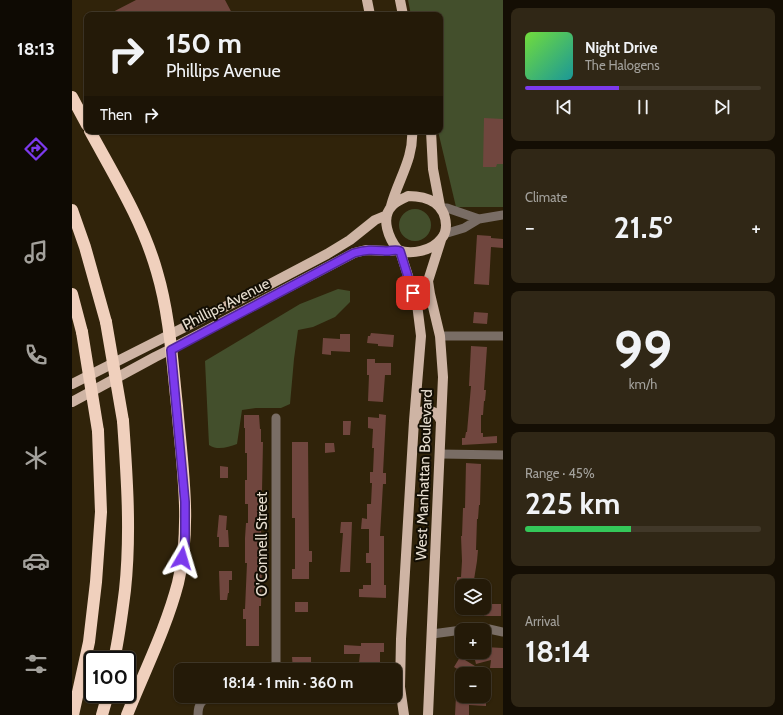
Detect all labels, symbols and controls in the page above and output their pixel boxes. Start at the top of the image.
text: 150 m [166,26,242,60]
icon: right [100,28,152,80]
text: 18:13 [17,38,55,60]
text: Night Drive [585,39,658,57]
text: The Halogens [585,57,660,73]
text: Phillips Avenue [166,60,281,82]
icon: previous [553,96,575,118]
icon: pause [632,96,654,118]
icon: next [711,96,733,118]
icon: right [140,104,162,126]
text: Then [100,106,132,124]
icon: directions [22,135,50,163]
text: Climate [525,189,567,205]
text: 21.5° [614,209,672,246]
text: − [525,214,535,241]
text: + [751,214,761,241]
icon: music [22,238,50,266]
street label: Phillips Avenue [179,274,273,334]
pin [396,276,430,310]
icon: arrive [402,282,424,304]
text: 99 [614,318,672,381]
icon: phone [22,341,50,369]
text: km/h [629,376,657,392]
street label: West Manhattan Boulevard [412,389,436,561]
icon: climate [22,444,50,472]
text: Range · 45% [525,465,595,481]
text: 225 km [525,485,620,522]
street label: O'Connell Street [253,492,271,596]
position arrow [161,537,203,579]
icon: car [22,547,50,575]
map controls [455,579,491,703]
button: layers [455,579,491,615]
text: Arrival [525,613,560,629]
button: + [455,623,491,659]
text: 18:14 [525,633,591,670]
icon: filters [22,650,50,678]
speed limit sign: 100 [84,651,136,703]
button: − [455,667,491,703]
text: 18:14 · 1 min · 360 m [223,674,353,692]

